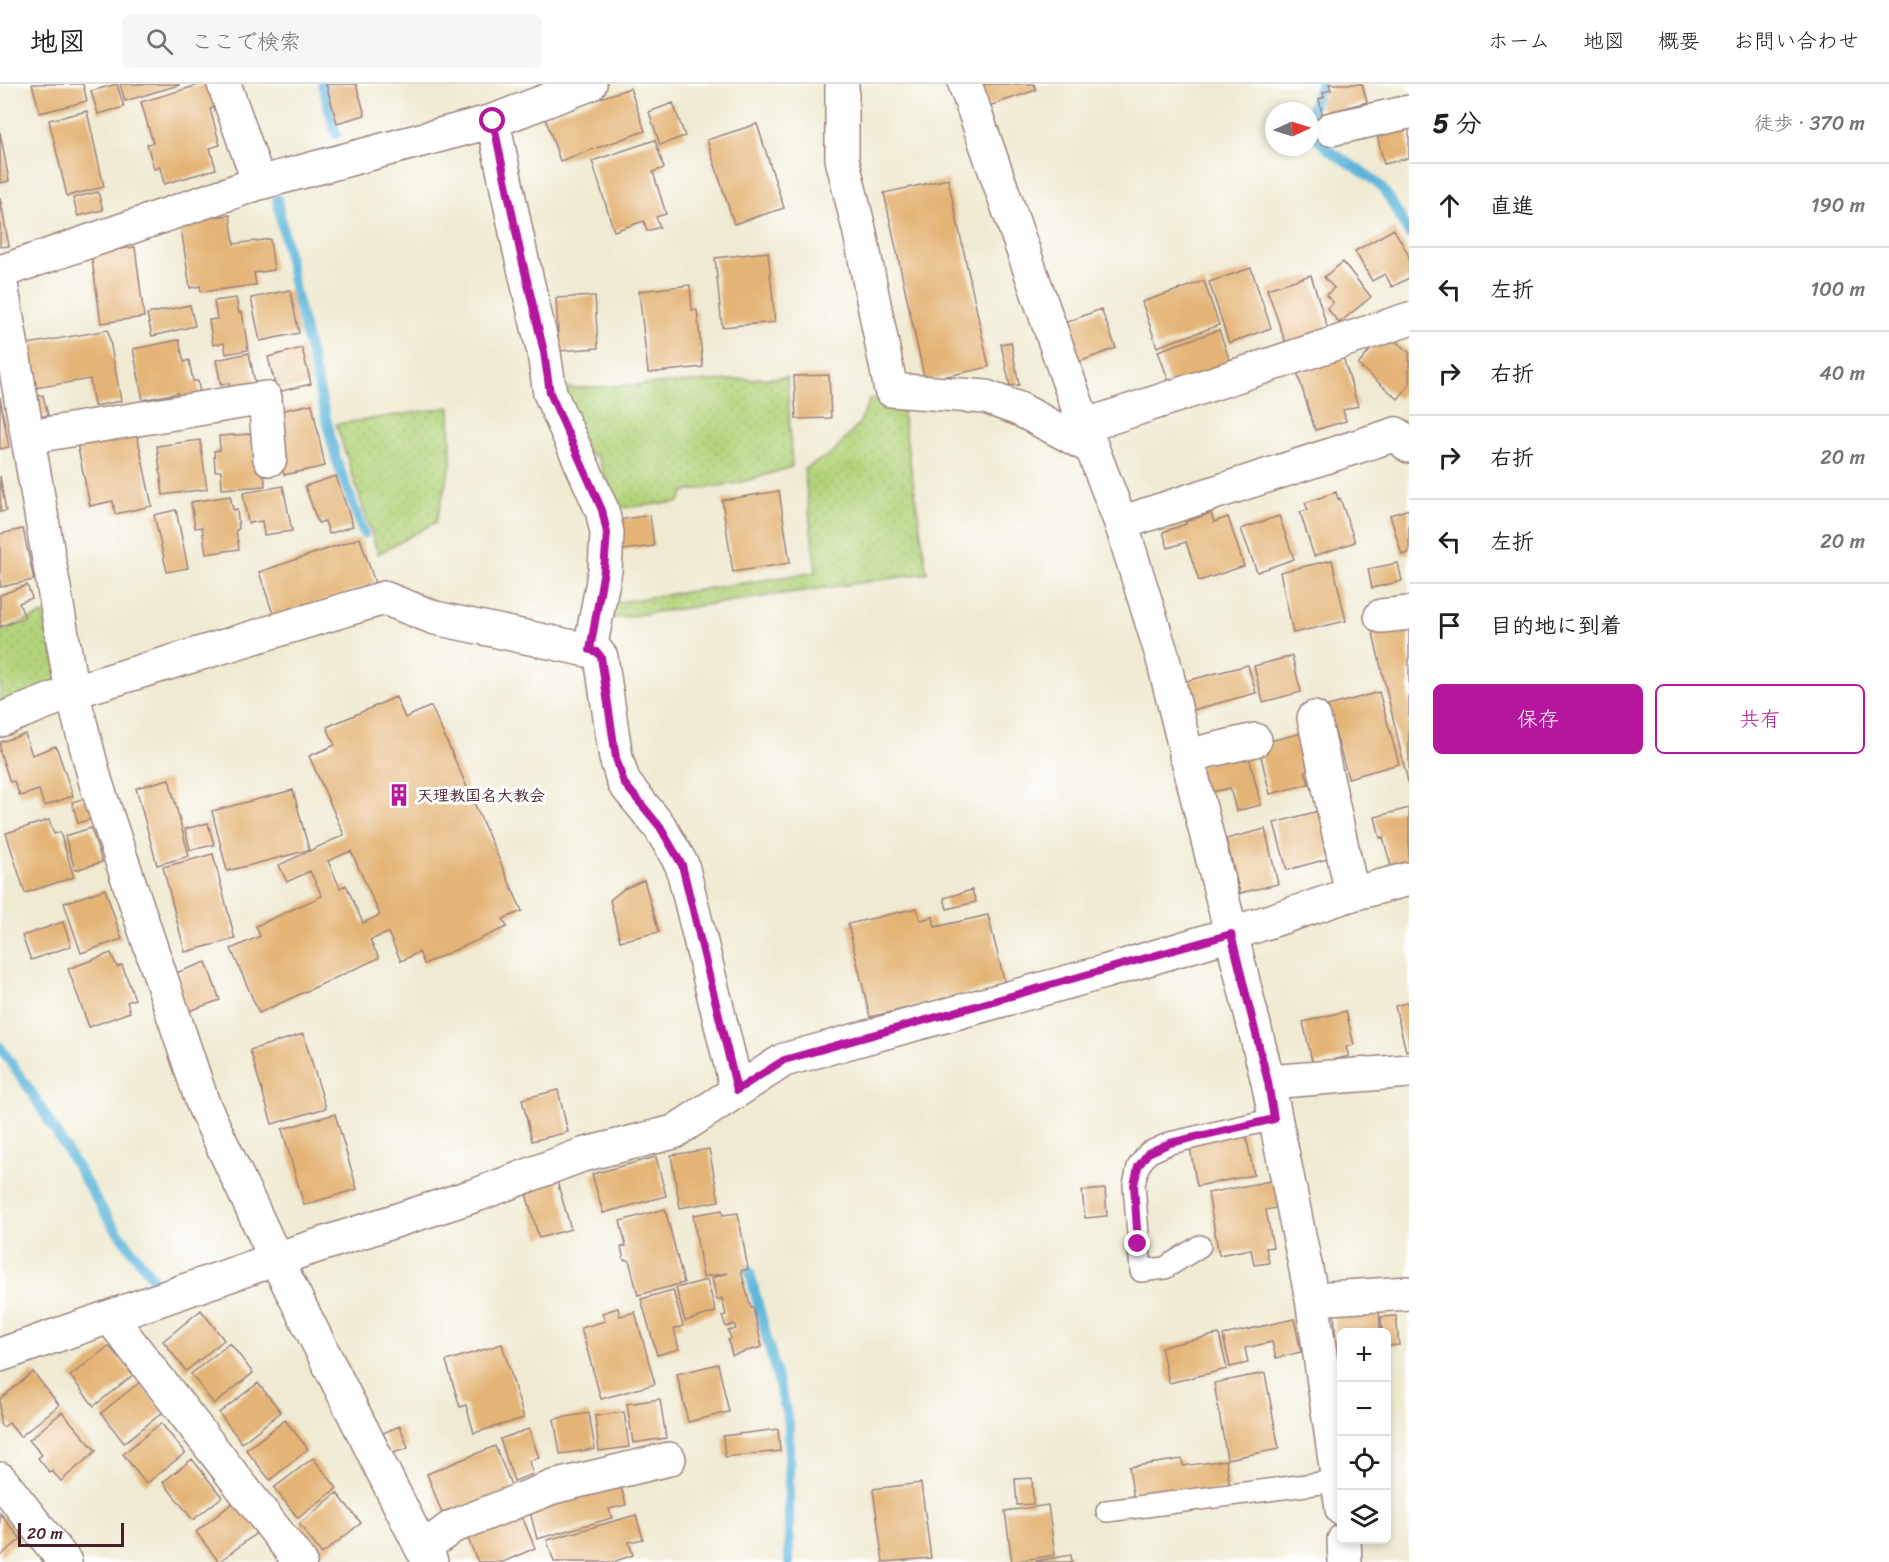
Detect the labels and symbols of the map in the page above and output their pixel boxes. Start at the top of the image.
north arrow [1265,102,1319,156]
route start [479,107,505,133]
place label: 天理教国名大教会 [417,781,545,810]
building icon: 天理教国名大教会 [386,782,412,808]
route end [1124,1230,1150,1256]
scale bar [18,1520,124,1548]

